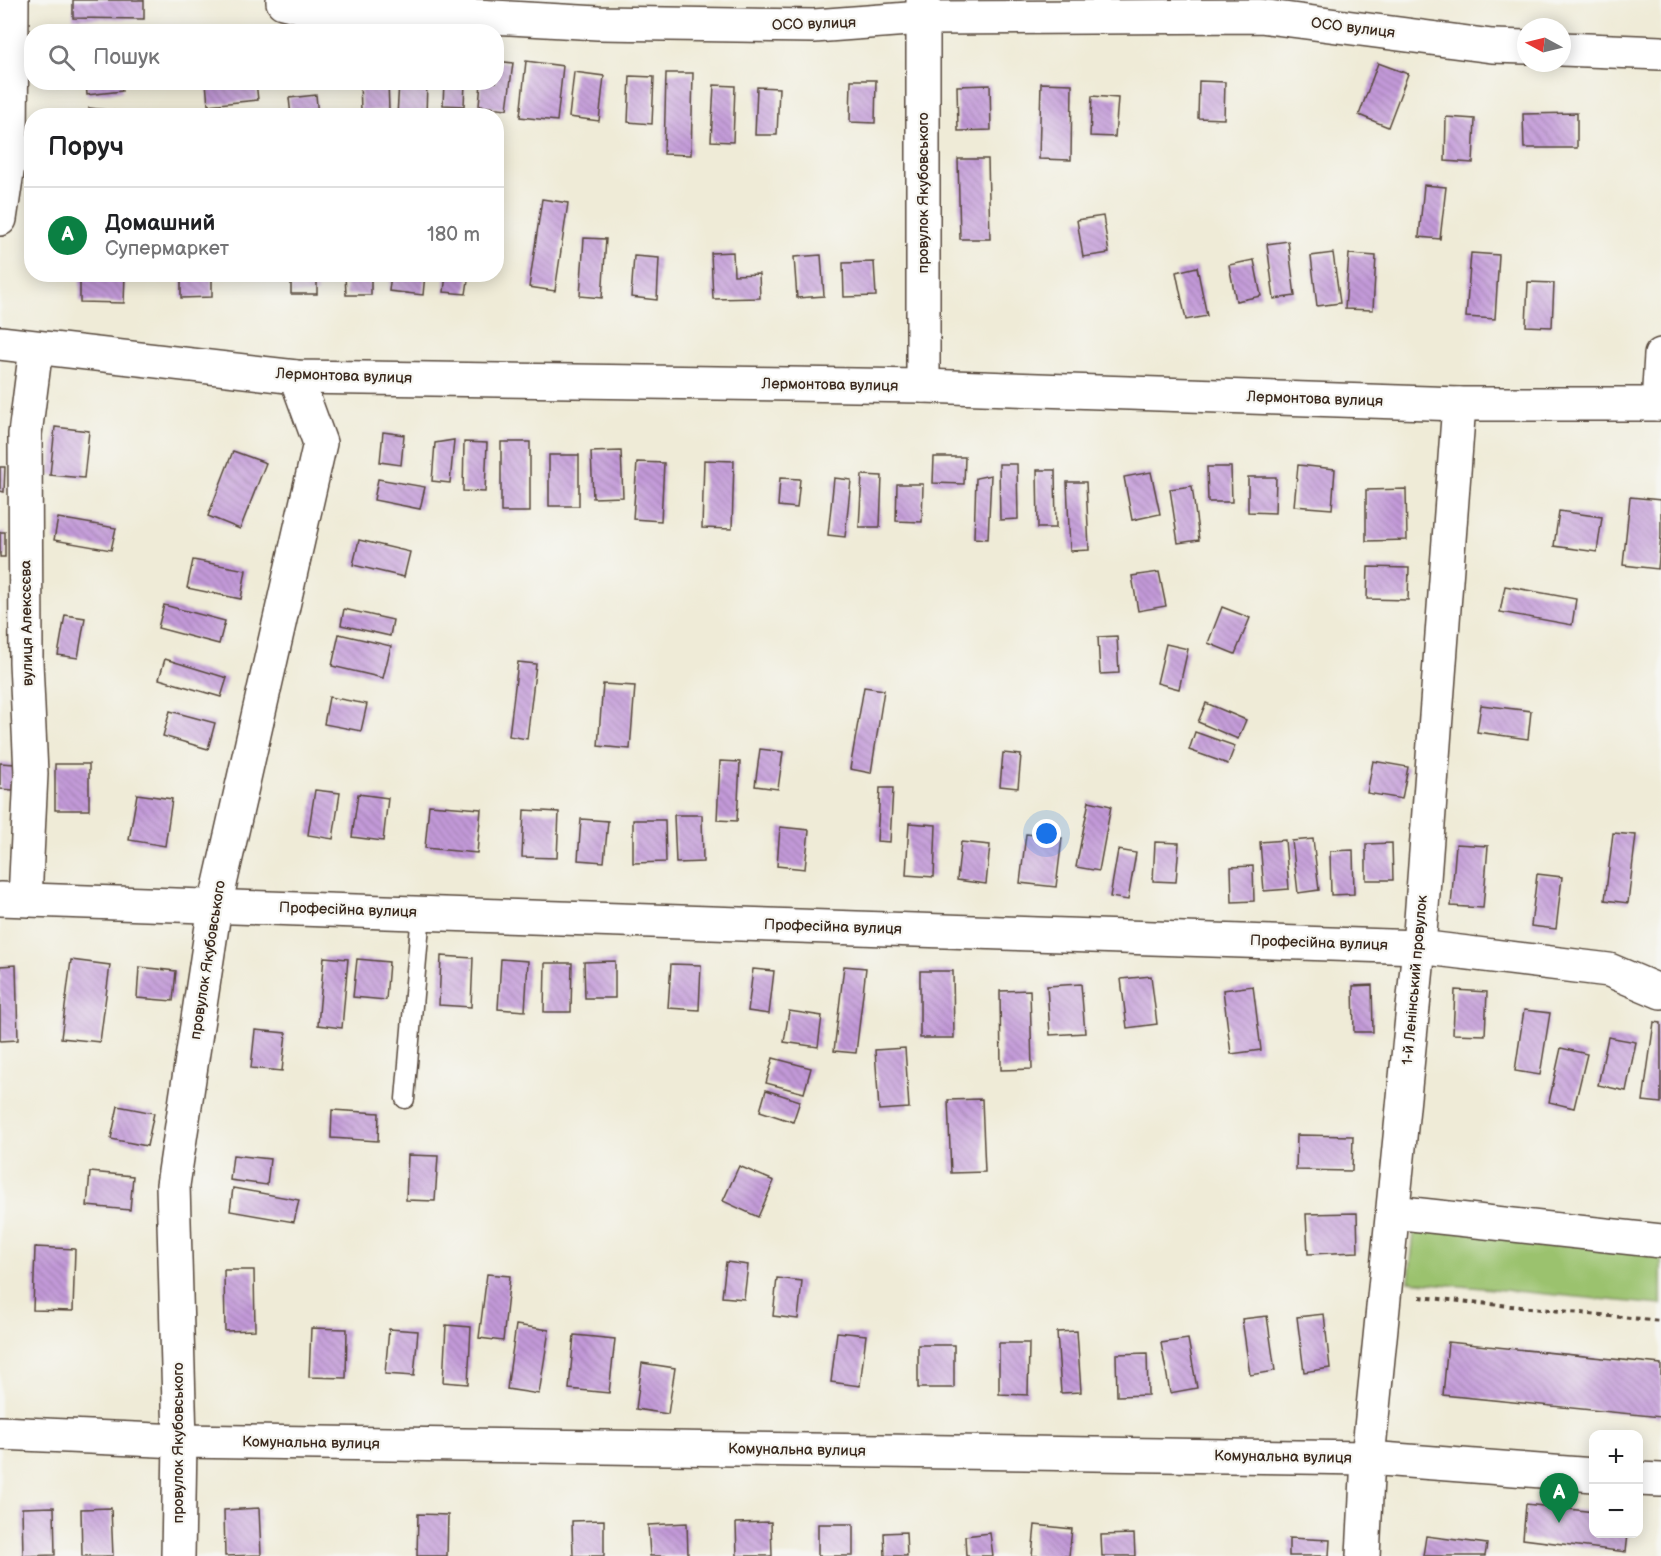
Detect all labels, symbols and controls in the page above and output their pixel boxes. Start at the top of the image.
street label: ОСО вулиця [771,13,857,35]
street label: ОСО вулиця [1310,13,1396,43]
north arrow [1517,18,1571,72]
search box [24,24,504,90]
icon: search [45,41,78,74]
text: Пошук [93,44,160,71]
street label: провулок Якубовського [914,112,933,274]
text: Поруч [48,132,124,163]
text: Домашний [105,210,215,237]
text: A [61,223,74,247]
text: 180 m [427,223,480,247]
text: Супермаркет [105,237,229,261]
street label: Лермонтова вулиця [274,364,413,388]
street label: Лермонтова вулиця [761,374,898,396]
street label: Лермонтова вулиця [1245,387,1384,411]
street label: вулиця Алексєєва [16,560,38,686]
your location [1032,819,1061,848]
street label: провулок Якубовського [186,879,230,1041]
street label: 1-й Ленінський провулок [1398,894,1432,1066]
street label: Професійна вулиця [279,898,417,922]
street label: Професійна вулиця [764,915,902,939]
street label: Професійна вулиця [1250,931,1388,955]
street label: провулок Якубовського [169,1362,188,1524]
map controls [1589,1430,1643,1538]
button: + [1589,1430,1643,1484]
street label: Комунальна вулиця [242,1432,380,1454]
street label: Комунальна вулиця [728,1439,866,1461]
street label: Комунальна вулиця [1214,1446,1352,1468]
pin: A [1540,1474,1578,1523]
button: − [1589,1484,1643,1538]

